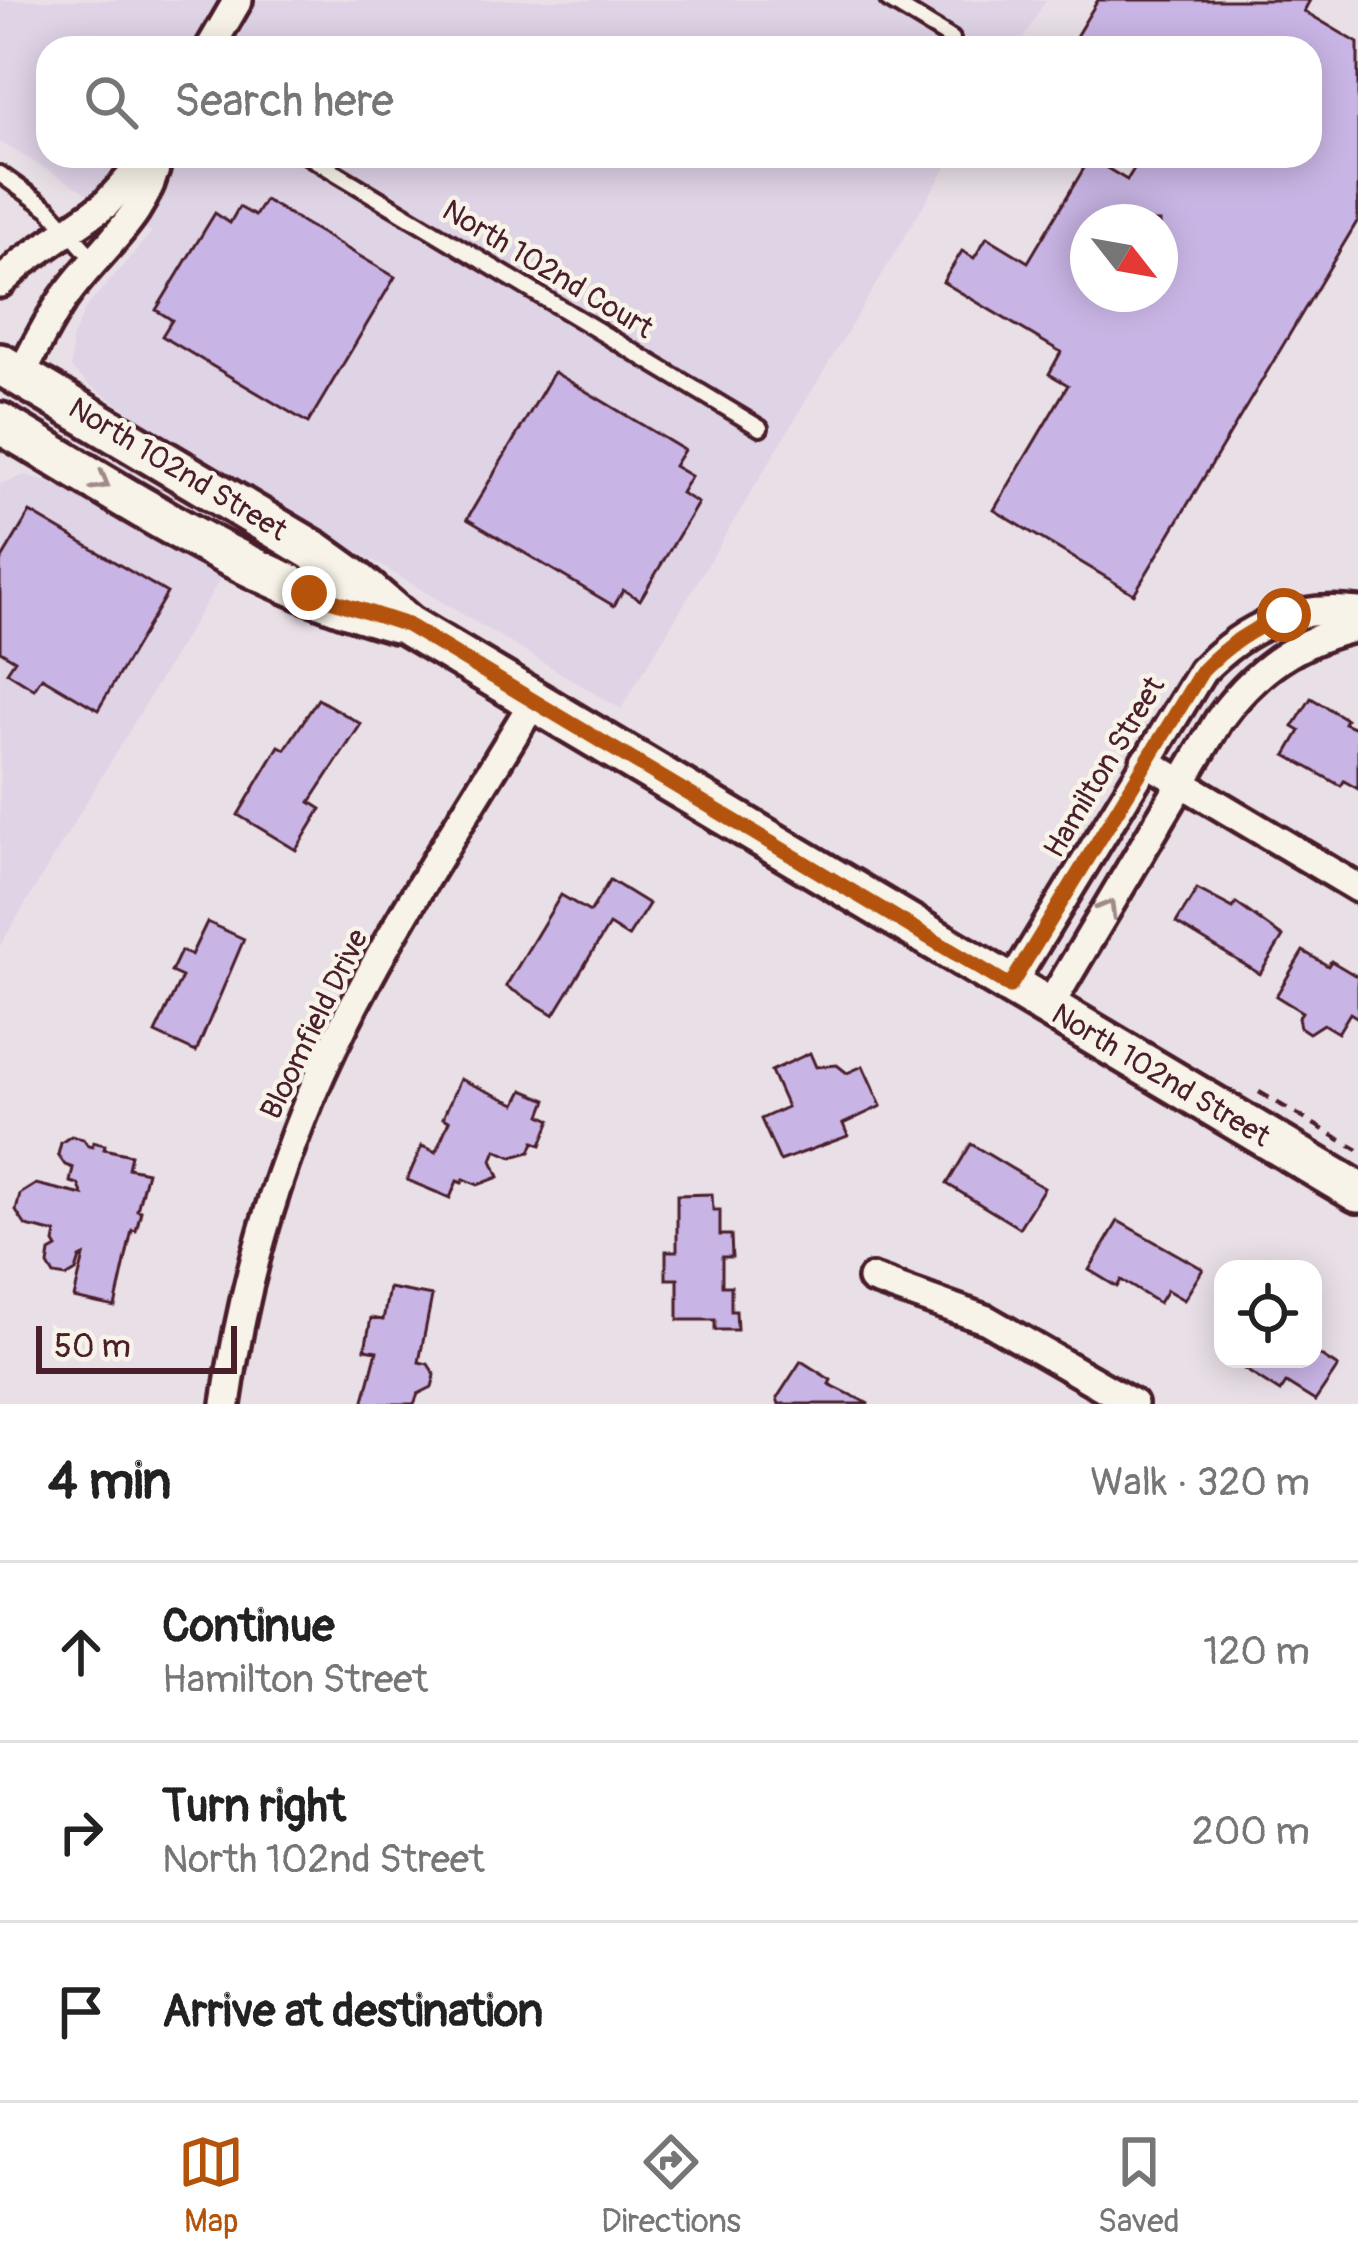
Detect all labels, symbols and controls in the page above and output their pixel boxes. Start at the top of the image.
search box [36,36,1322,168]
icon: search [78,69,144,135]
text: Search here [174,74,394,130]
street label: North 102nd Court [436,192,661,347]
north arrow [1070,204,1178,312]
street label: North 102nd Street [62,390,294,550]
one-way arrow [88,467,110,490]
route end [282,566,336,620]
route start [1257,588,1311,642]
street label: Hamilton Street [1036,669,1173,865]
one-way arrow [1094,899,1116,921]
street label: Bloomfield Drive [252,923,376,1125]
street label: North 102nd Street [1045,996,1277,1156]
map controls [1214,1260,1322,1368]
button: locate [1214,1260,1322,1368]
scale bar [36,1320,237,1373]
text: 50 m [54,1326,131,1367]
text: 4 min [48,1450,171,1514]
text: Walk · 320 m [1090,1458,1310,1507]
text: Continue [162,1599,335,1655]
icon: ahead [48,1619,114,1685]
text: 120 m [1203,1627,1310,1676]
text: Hamilton Street [162,1655,428,1704]
text: Turn right [162,1779,346,1835]
icon: right [48,1799,114,1865]
text: 200 m [1192,1807,1310,1856]
text: North 102nd Street [162,1835,485,1884]
icon: arrive [48,1979,114,2045]
text: Arrive at destination [162,1984,543,2040]
tab: Map [178,2129,244,2242]
tab: Directions [601,2129,741,2242]
tab: Saved [1098,2129,1180,2242]

